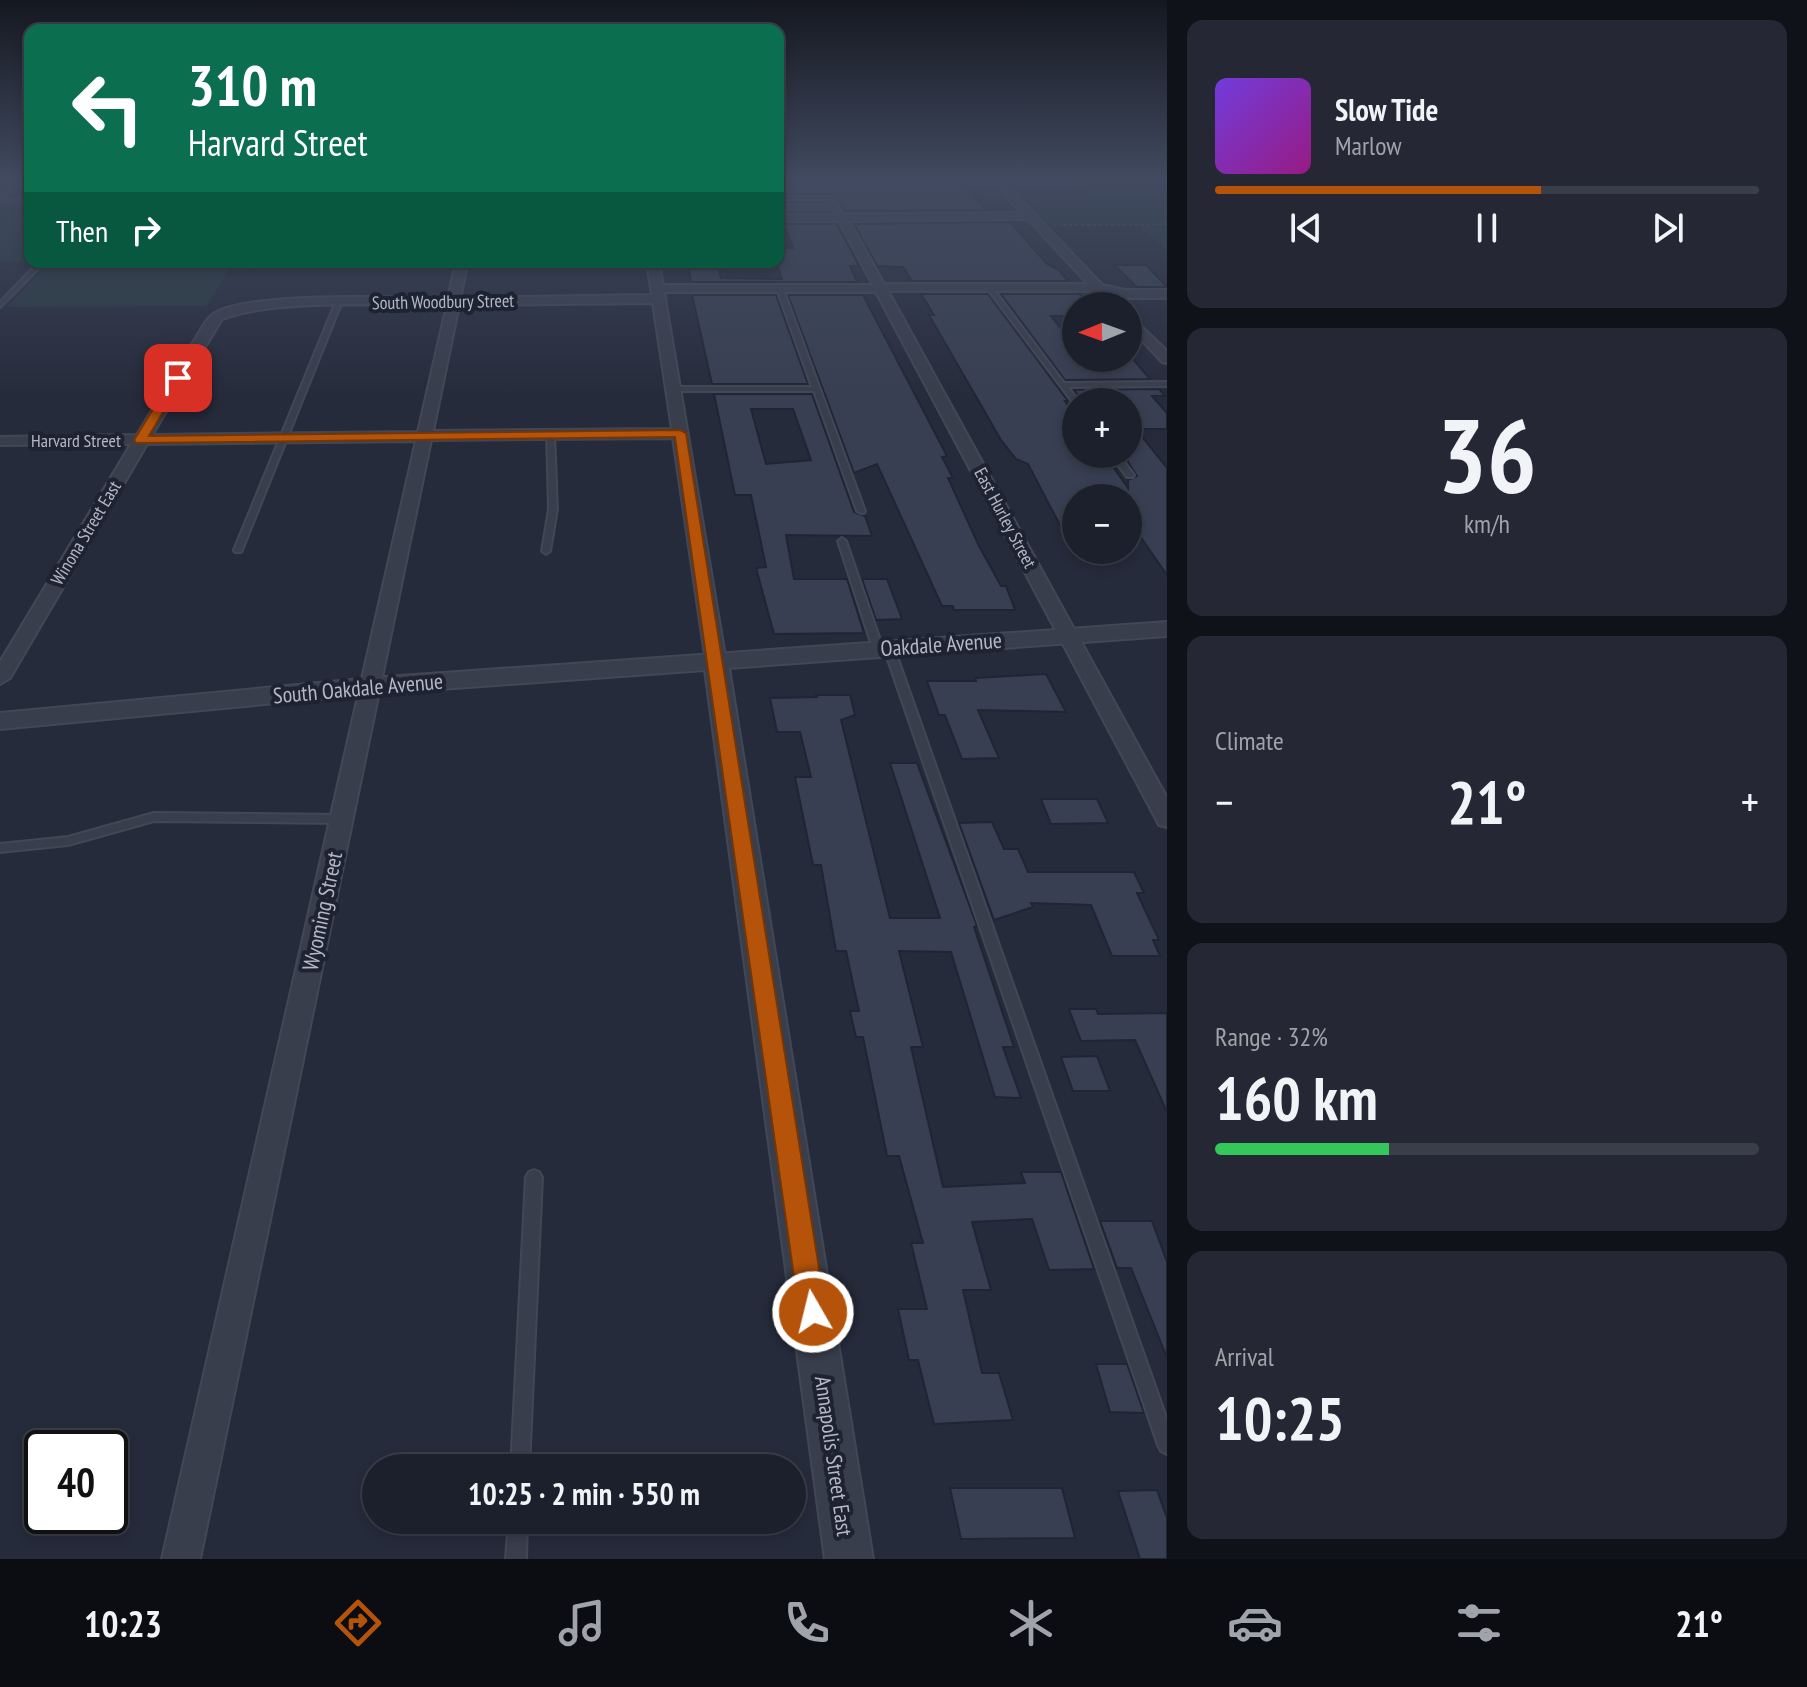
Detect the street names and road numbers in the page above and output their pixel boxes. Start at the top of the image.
street label: South Woodbury Street [372,289,514,314]
street label: Harvard Street [31,429,121,452]
street label: East Hurley Street [969,463,1042,572]
street label: Winona Street East [45,476,126,589]
street label: Oakdale Avenue [879,626,1003,662]
street label: South Oakdale Avenue [272,667,444,709]
street label: Wyoming Street [296,849,348,973]
street label: Annapolis Street East [809,1374,859,1538]

